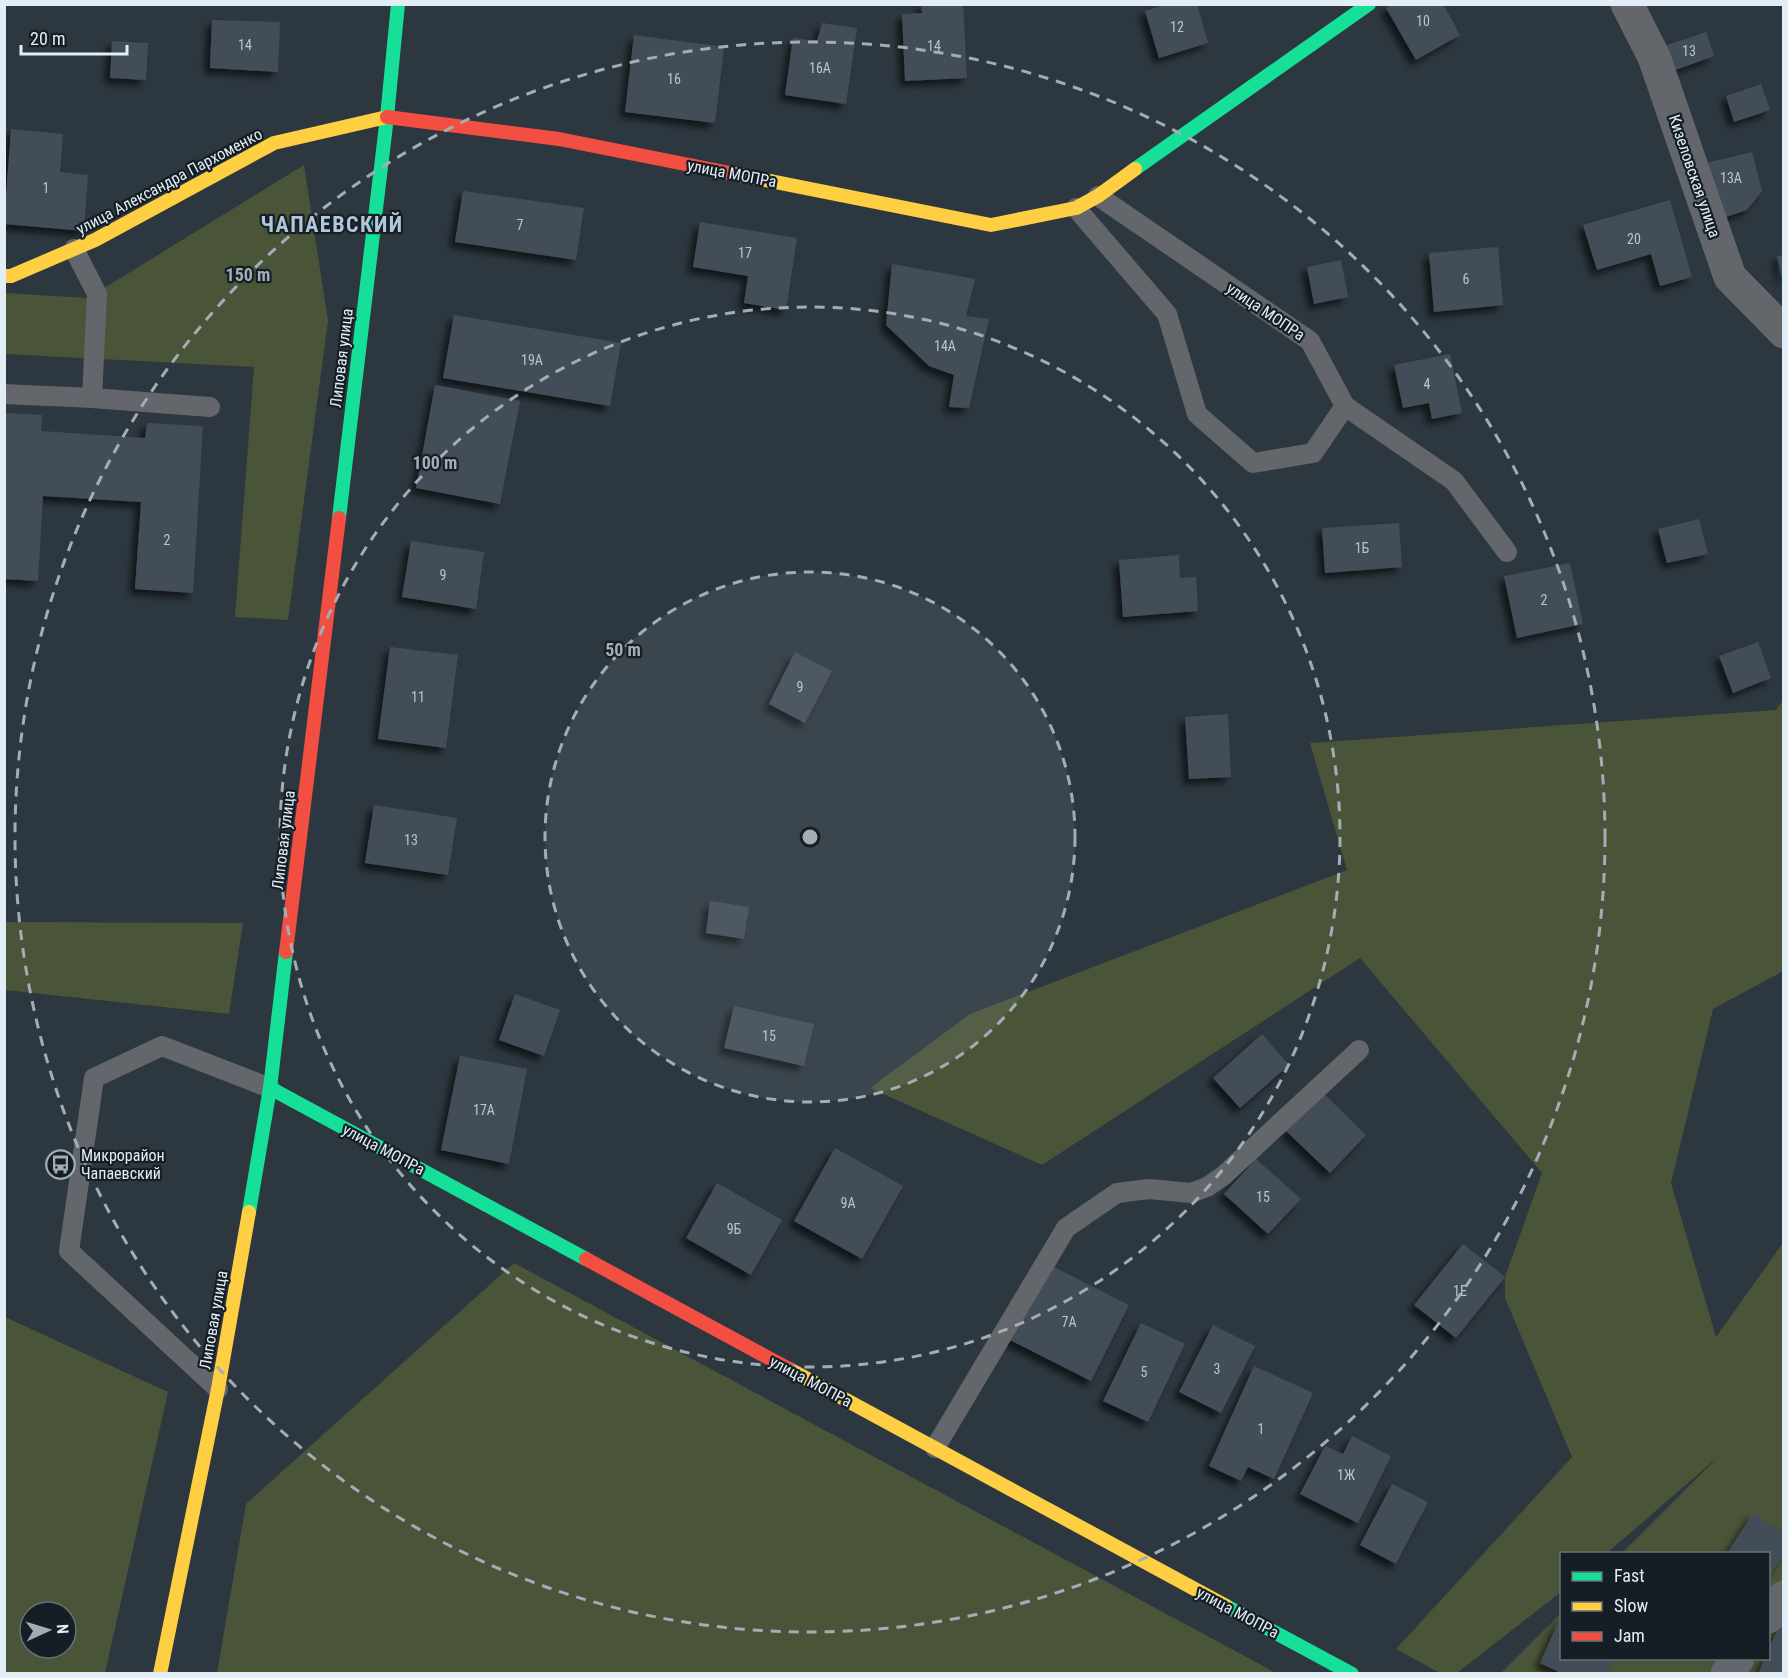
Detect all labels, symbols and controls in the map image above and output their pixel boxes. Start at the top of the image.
house number: 10 [1416,13,1430,29]
scale bar [21,18,128,56]
house number: 12 [1170,19,1184,35]
text: 20 m [30,28,65,49]
house number: 14 [238,37,252,53]
house number: 14 [927,38,941,54]
house number: 13 [1682,43,1696,59]
house number: 16А [809,60,831,76]
house number: 16 [667,71,681,87]
street label: Кизеловская улица [1665,112,1724,240]
street label: улица Александра Пархоменко [73,124,265,239]
street label: улица МОПРа [686,156,778,191]
house number: 13А [1720,170,1742,186]
house number: 1 [43,180,49,196]
district label: ЧАПАЕВСКИЙ [260,212,404,237]
house number: 7 [517,217,524,233]
house number: 20 [1627,231,1641,247]
house number: 17 [738,245,752,261]
text: 150 m [226,264,270,285]
house number: 6 [1463,271,1470,287]
street label: улица МОПРа [1223,278,1309,345]
street label: Липовая улица [326,307,357,409]
house number: 14А [934,338,956,354]
house number: 19А [521,352,543,368]
house number: 4 [1424,376,1431,392]
text: 100 m [413,452,457,473]
house number: 2 [164,532,171,548]
house number: 1Б [1355,540,1370,556]
house number: 9 [440,567,446,583]
house number: 2 [1541,592,1548,608]
text: 50 m [605,639,641,660]
house number: 9 [797,679,803,695]
house number: 11 [411,689,425,705]
street label: Липовая улица [268,789,299,891]
centre of rings [800,827,820,847]
house number: 13 [404,832,418,848]
house number: 15 [762,1028,776,1044]
house number: 17А [473,1102,495,1118]
street label: улица МОПРа [339,1120,428,1179]
place label: Микрорайон Чапаевский [81,1146,165,1183]
bus stop icon: Микрорайон Чапаевский [44,1148,76,1180]
house number: 15 [1256,1189,1270,1205]
house number: 9А [841,1195,855,1211]
house number: 9Б [727,1221,742,1237]
street label: Липовая улица [195,1269,232,1371]
house number: 1Е [1453,1283,1467,1299]
house number: 7А [1062,1314,1076,1330]
street label: улица МОПРа [766,1352,855,1411]
house number: 3 [1214,1361,1220,1377]
house number: 5 [1141,1364,1148,1380]
house number: 1 [1258,1421,1264,1437]
house number: 1Ж [1337,1467,1355,1483]
legend [1560,1552,1770,1660]
text: Fast [1614,1565,1645,1586]
street label: улица МОПРа [1193,1583,1282,1642]
text: Slow [1614,1595,1649,1616]
north arrow [18,1600,78,1660]
text: N [53,1623,72,1635]
text: Jam [1614,1625,1645,1646]

